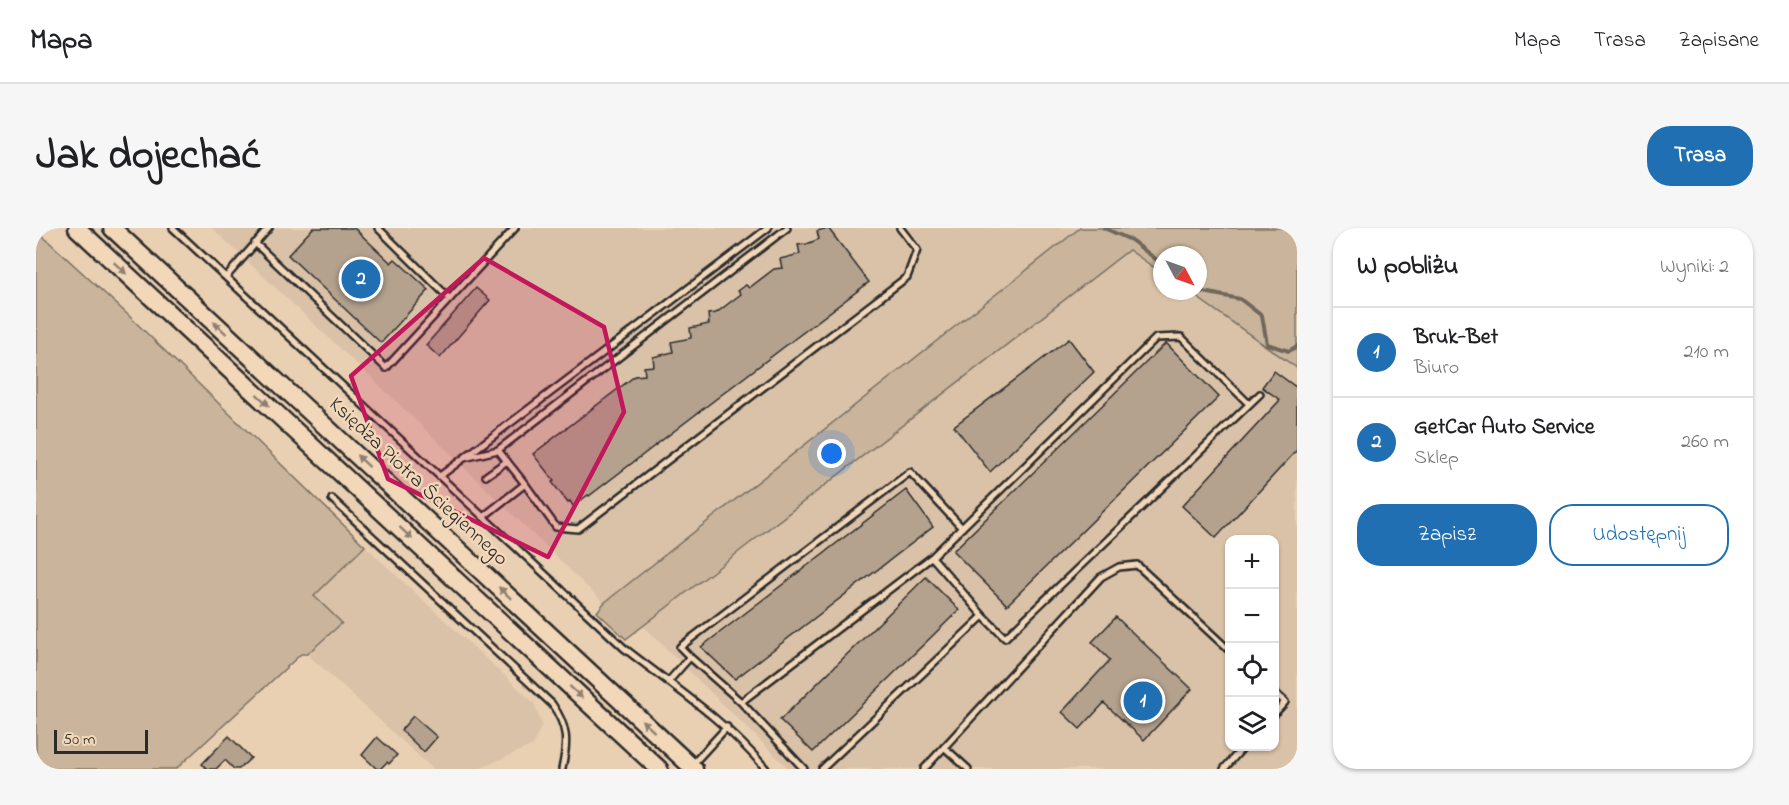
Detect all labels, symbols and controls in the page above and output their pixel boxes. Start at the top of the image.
text: Mapa [30,21,92,62]
text: Mapa [1514,26,1561,56]
text: Trasa [1594,26,1646,56]
text: Zapisane [1679,26,1759,56]
text: Jak dojechać [36,126,260,187]
button: Trasa [1647,126,1753,186]
north arrow [1153,246,1207,300]
text: W pobliżu [1357,248,1458,286]
text: Wyniki: 2 [1660,253,1729,282]
pin: 2 [342,256,380,302]
one-way arrow [112,261,127,274]
one-way arrow [212,321,227,335]
text: Bruk-Bet [1414,322,1498,354]
text: 1 [1373,338,1380,367]
text: 210 m [1684,338,1729,367]
text: Biuro [1414,354,1459,383]
street label: Księdza Piotra Ściegiennego [320,391,515,575]
one-way arrow [255,393,269,407]
text: GetCar Auto Service [1414,412,1595,444]
text: 2 [1372,428,1381,457]
text: 260 m [1681,428,1729,457]
your location [817,439,846,468]
text: Sklep [1414,444,1459,473]
one-way arrow [356,454,370,468]
button: Zapisz [1357,504,1537,566]
button: Udostępnij [1549,504,1729,566]
one-way arrow [398,526,413,540]
map controls [1225,535,1279,751]
button: + [1225,535,1279,589]
one-way arrow [499,587,513,601]
button: − [1225,589,1279,643]
button: locate [1225,643,1279,697]
pin: 1 [1124,678,1162,724]
one-way arrow [569,685,584,699]
button: layers [1225,697,1279,751]
one-way arrow [641,720,655,734]
scale bar [54,727,148,754]
text: 50 m [63,728,95,752]

